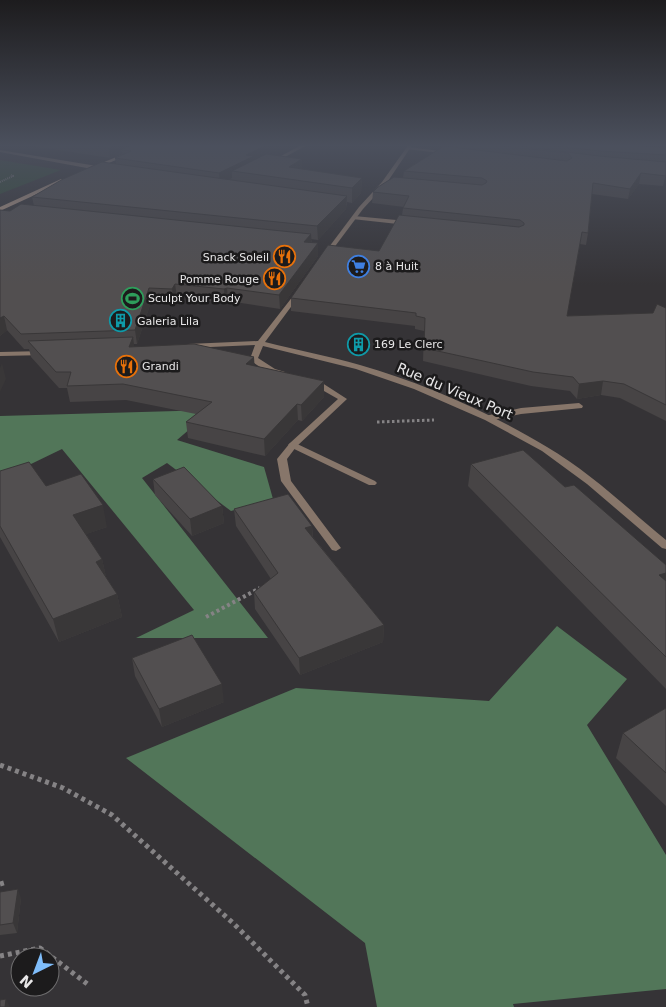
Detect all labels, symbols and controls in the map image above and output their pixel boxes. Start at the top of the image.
restaurant icon: Snack Soleil [273,245,297,269]
place label: Snack Soleil [203,251,269,264]
supermarket icon: 8 à Huit [347,254,371,278]
place label: 8 à Huit [375,260,419,273]
restaurant icon: Pomme Rouge [263,267,287,291]
place label: Pomme Rouge [180,273,259,286]
sports icon: Sculpt Your Body [120,286,144,310]
place label: Sculpt Your Body [148,292,241,305]
building icon: Galeria Lila [109,309,133,333]
place label: Galeria Lila [137,315,199,328]
building icon: 169 Le Clerc [346,332,370,356]
place label: 169 Le Clerc [374,338,443,351]
restaurant icon: Grandi [114,354,138,378]
street label: Rue du Vieux Port [395,359,516,423]
place label: Grandi [142,360,179,373]
north arrow [10,947,60,997]
text: N [17,972,36,992]

